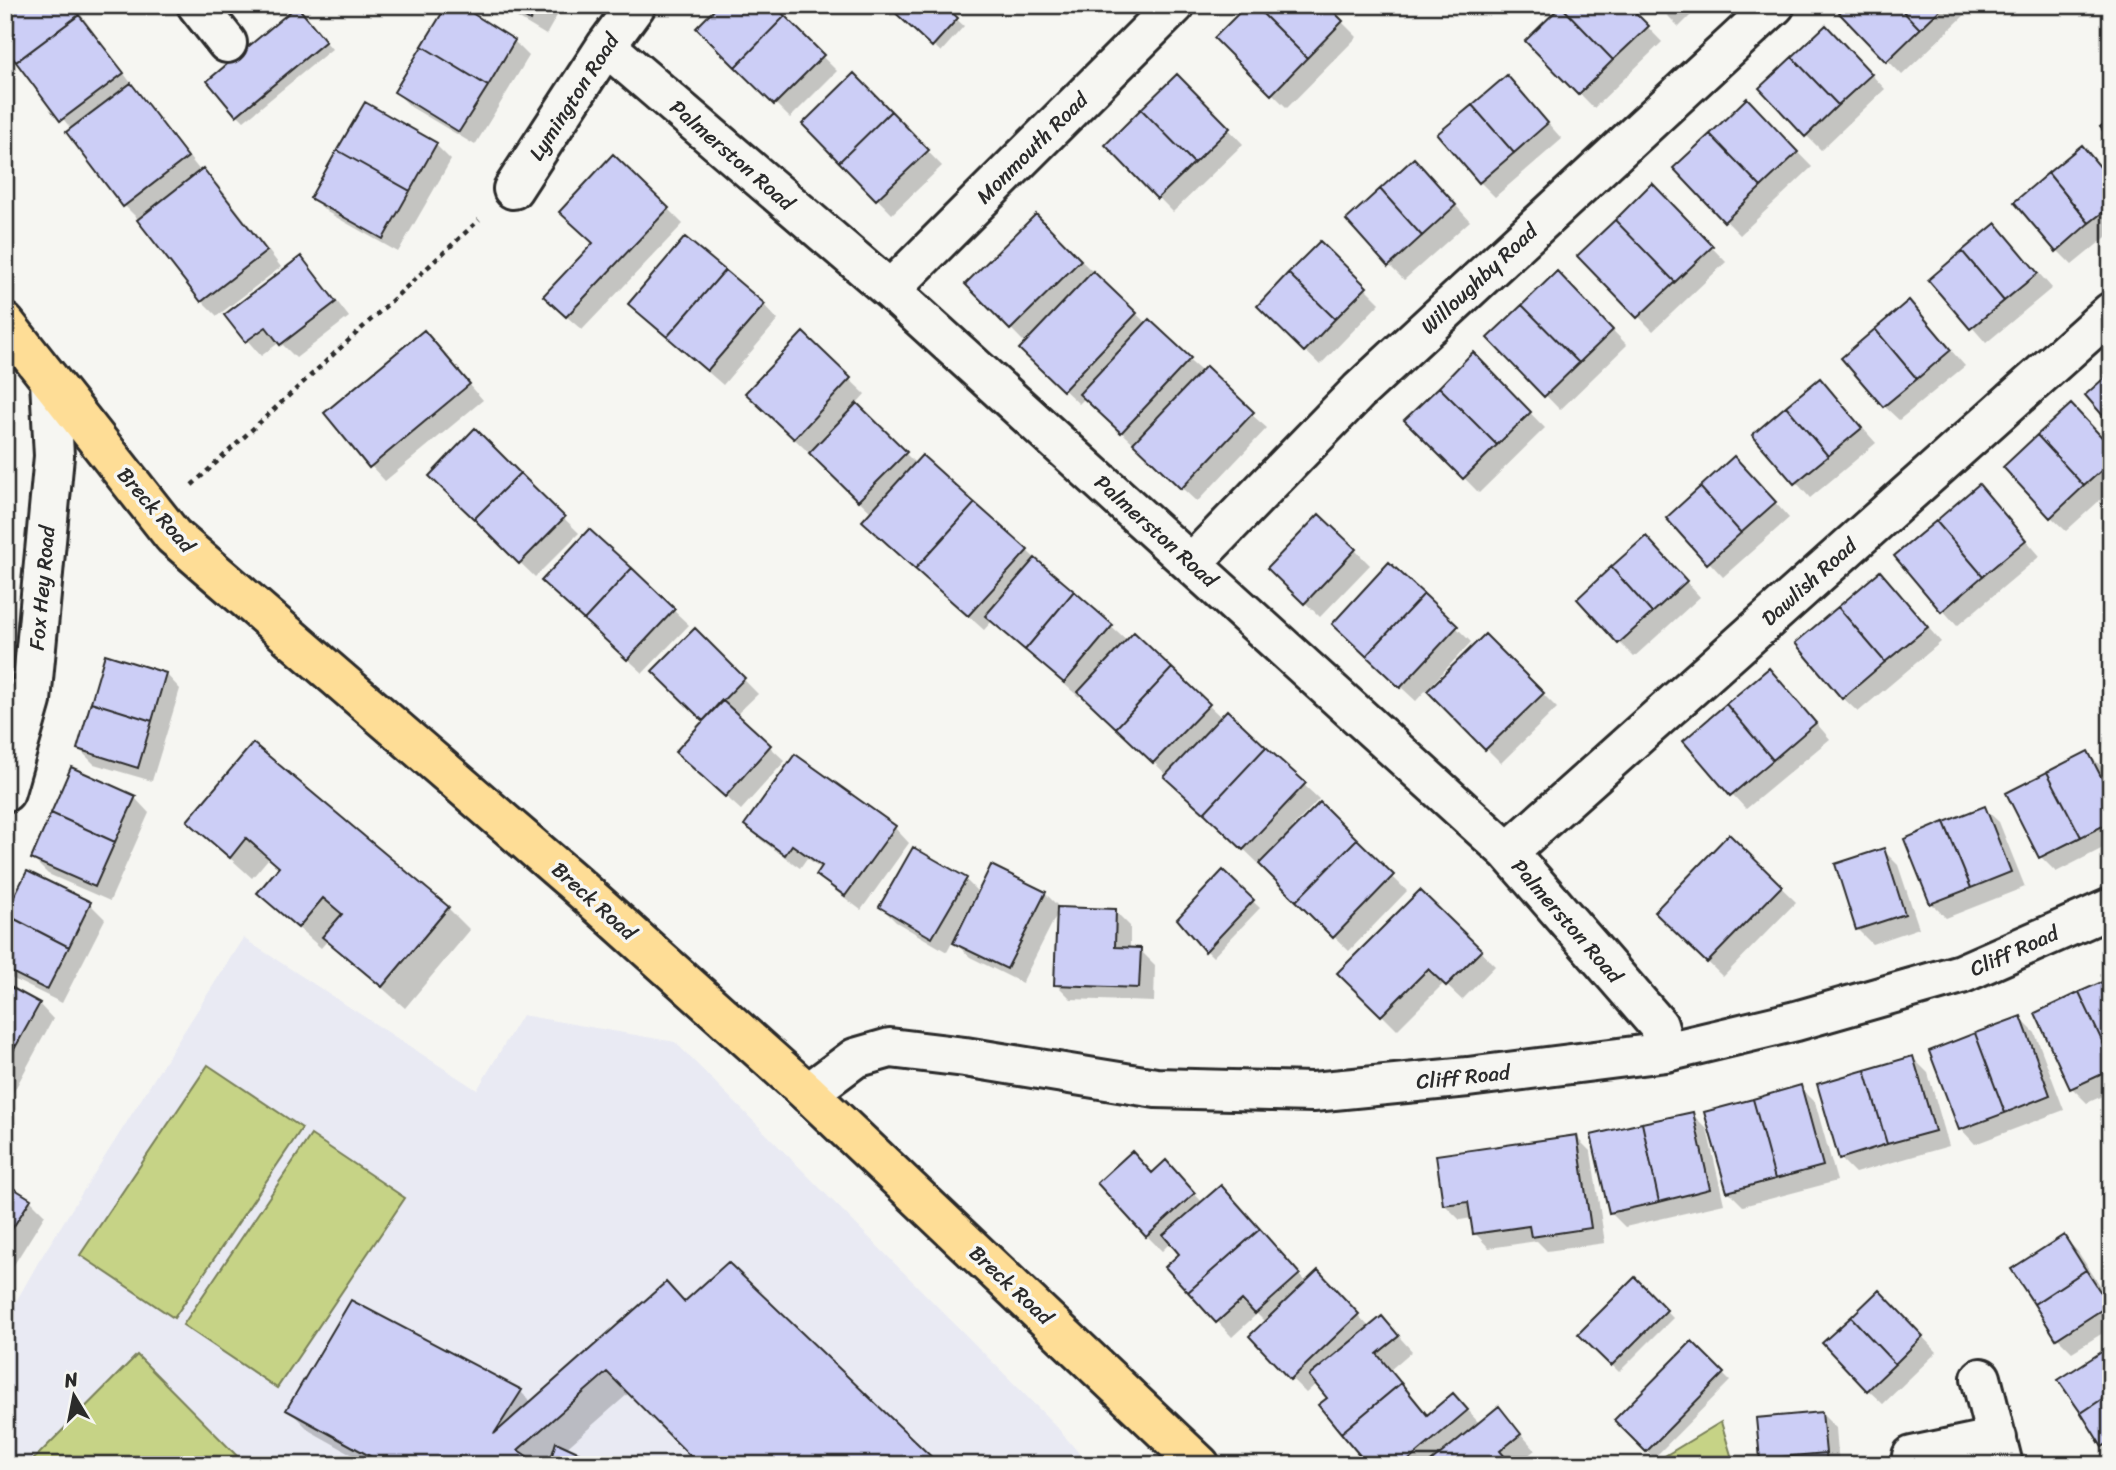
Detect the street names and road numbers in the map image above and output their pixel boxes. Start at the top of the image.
street label: Lymington Road [518,24,631,169]
street label: Monmouth Road [967,81,1099,213]
street label: Palmerston Road [661,90,805,222]
street label: Willoughby Road [1411,213,1548,344]
street label: Breck Road [107,458,206,563]
street label: Palmerston Road [1085,465,1228,599]
street label: Fox Hey Road [18,522,67,652]
street label: Dawlish Road [1752,527,1867,636]
street label: Palmerston Road [1502,850,1634,994]
street label: Breck Road [542,852,647,951]
street label: Cliff Road [1963,914,2066,987]
street label: Cliff Road [1414,1053,1514,1101]
street label: Breck Road [960,1235,1064,1336]

